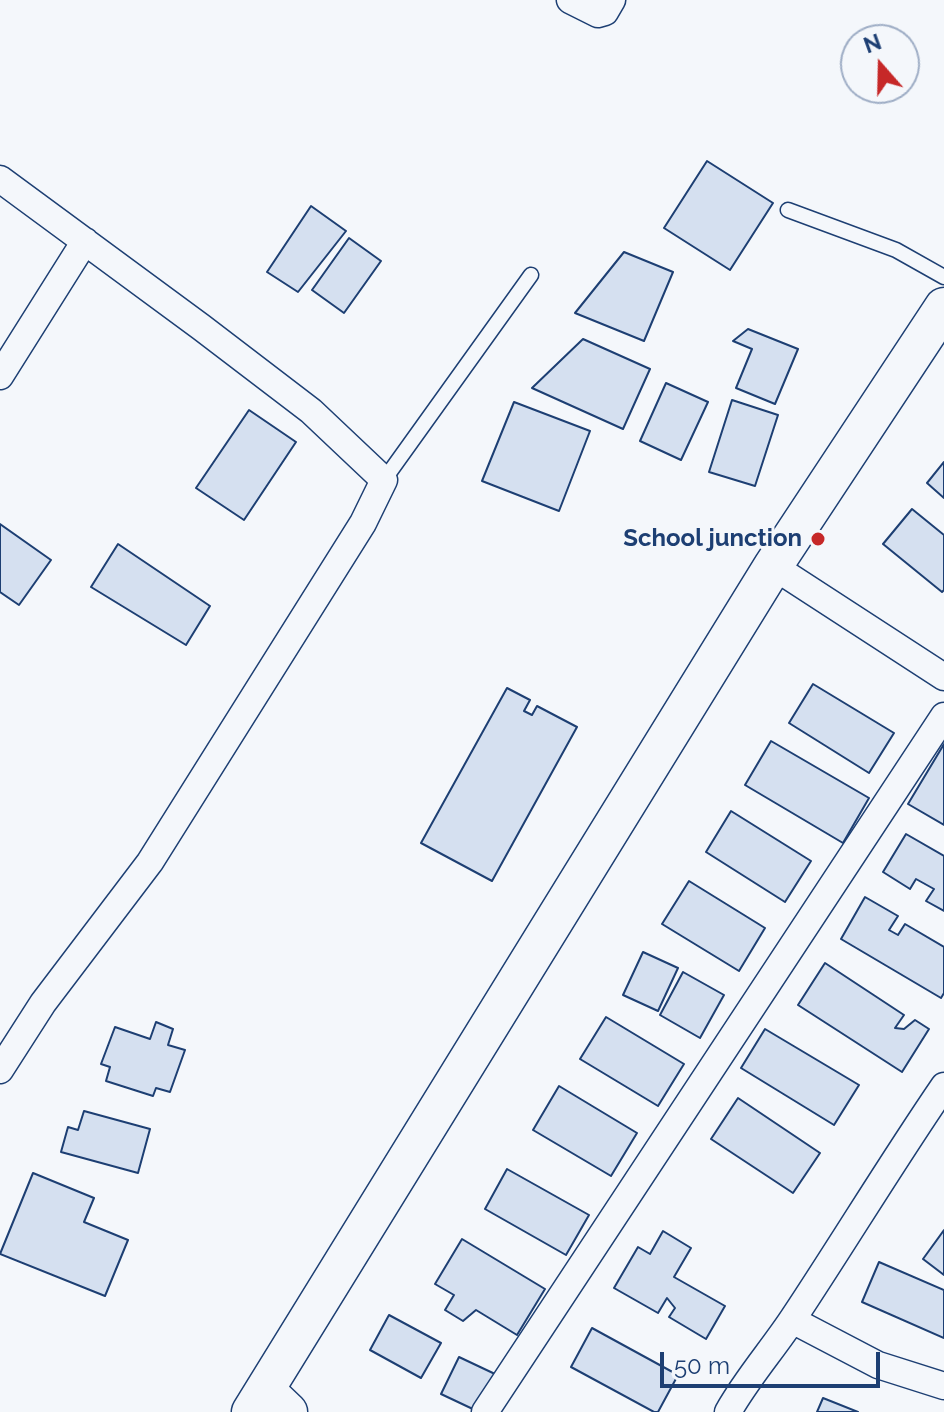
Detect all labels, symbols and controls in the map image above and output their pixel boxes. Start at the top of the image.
north arrow [840,24,920,104]
text: N [860,28,885,58]
place label: School junction [623,525,802,553]
marker: School junction [809,530,827,548]
scale bar [664,1336,884,1386]
text: 50 m [674,1351,730,1380]

